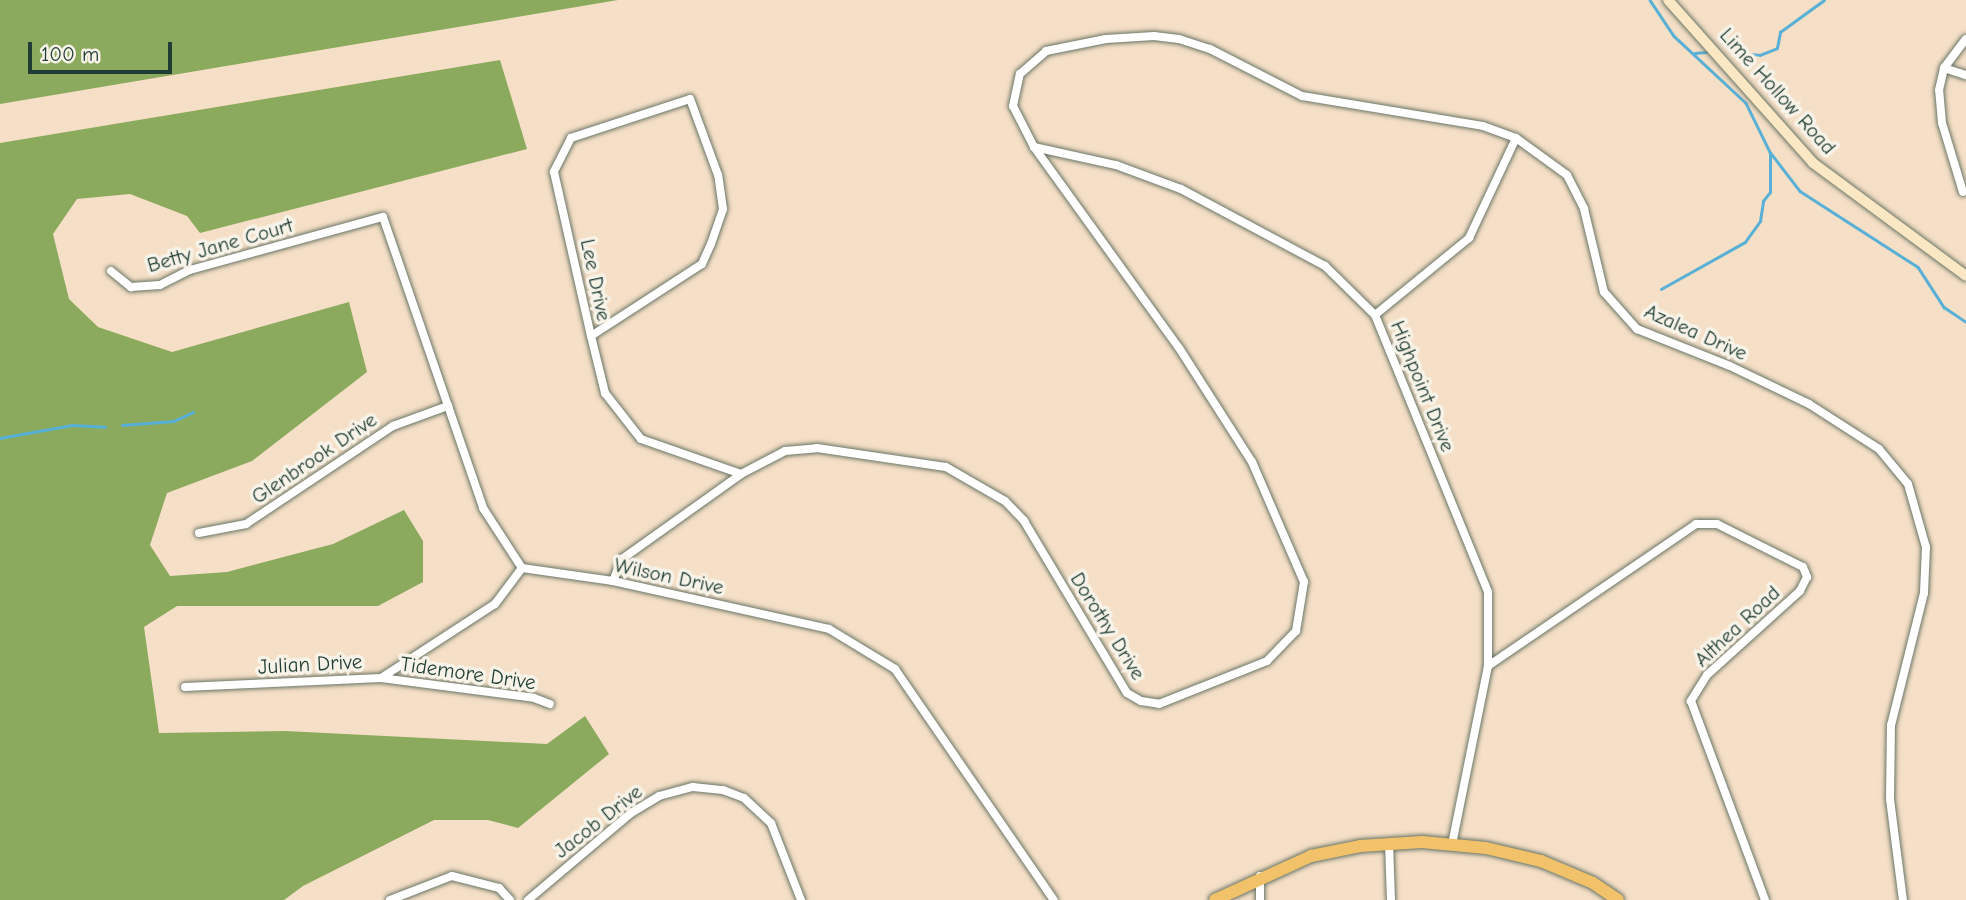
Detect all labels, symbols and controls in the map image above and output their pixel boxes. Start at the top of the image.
street label: Lime Hollow Road [1715,23,1841,159]
scale bar [32,28,175,72]
text: 100 m [41,42,99,66]
street label: Betty Jane Court [144,212,296,278]
street label: Lee Drive [575,237,617,323]
street label: Azalea Drive [1641,298,1751,366]
street label: Highpoint Drive [1385,317,1461,455]
street label: Glenbrook Drive [247,407,381,509]
street label: Wilson Drive [612,552,726,600]
street label: Dorothy Drive [1065,568,1151,684]
street label: Althea Road [1689,580,1785,672]
street label: Julian Drive [257,649,363,679]
street label: Tidemore Drive [399,651,537,695]
street label: Jacob Drive [549,779,647,863]

